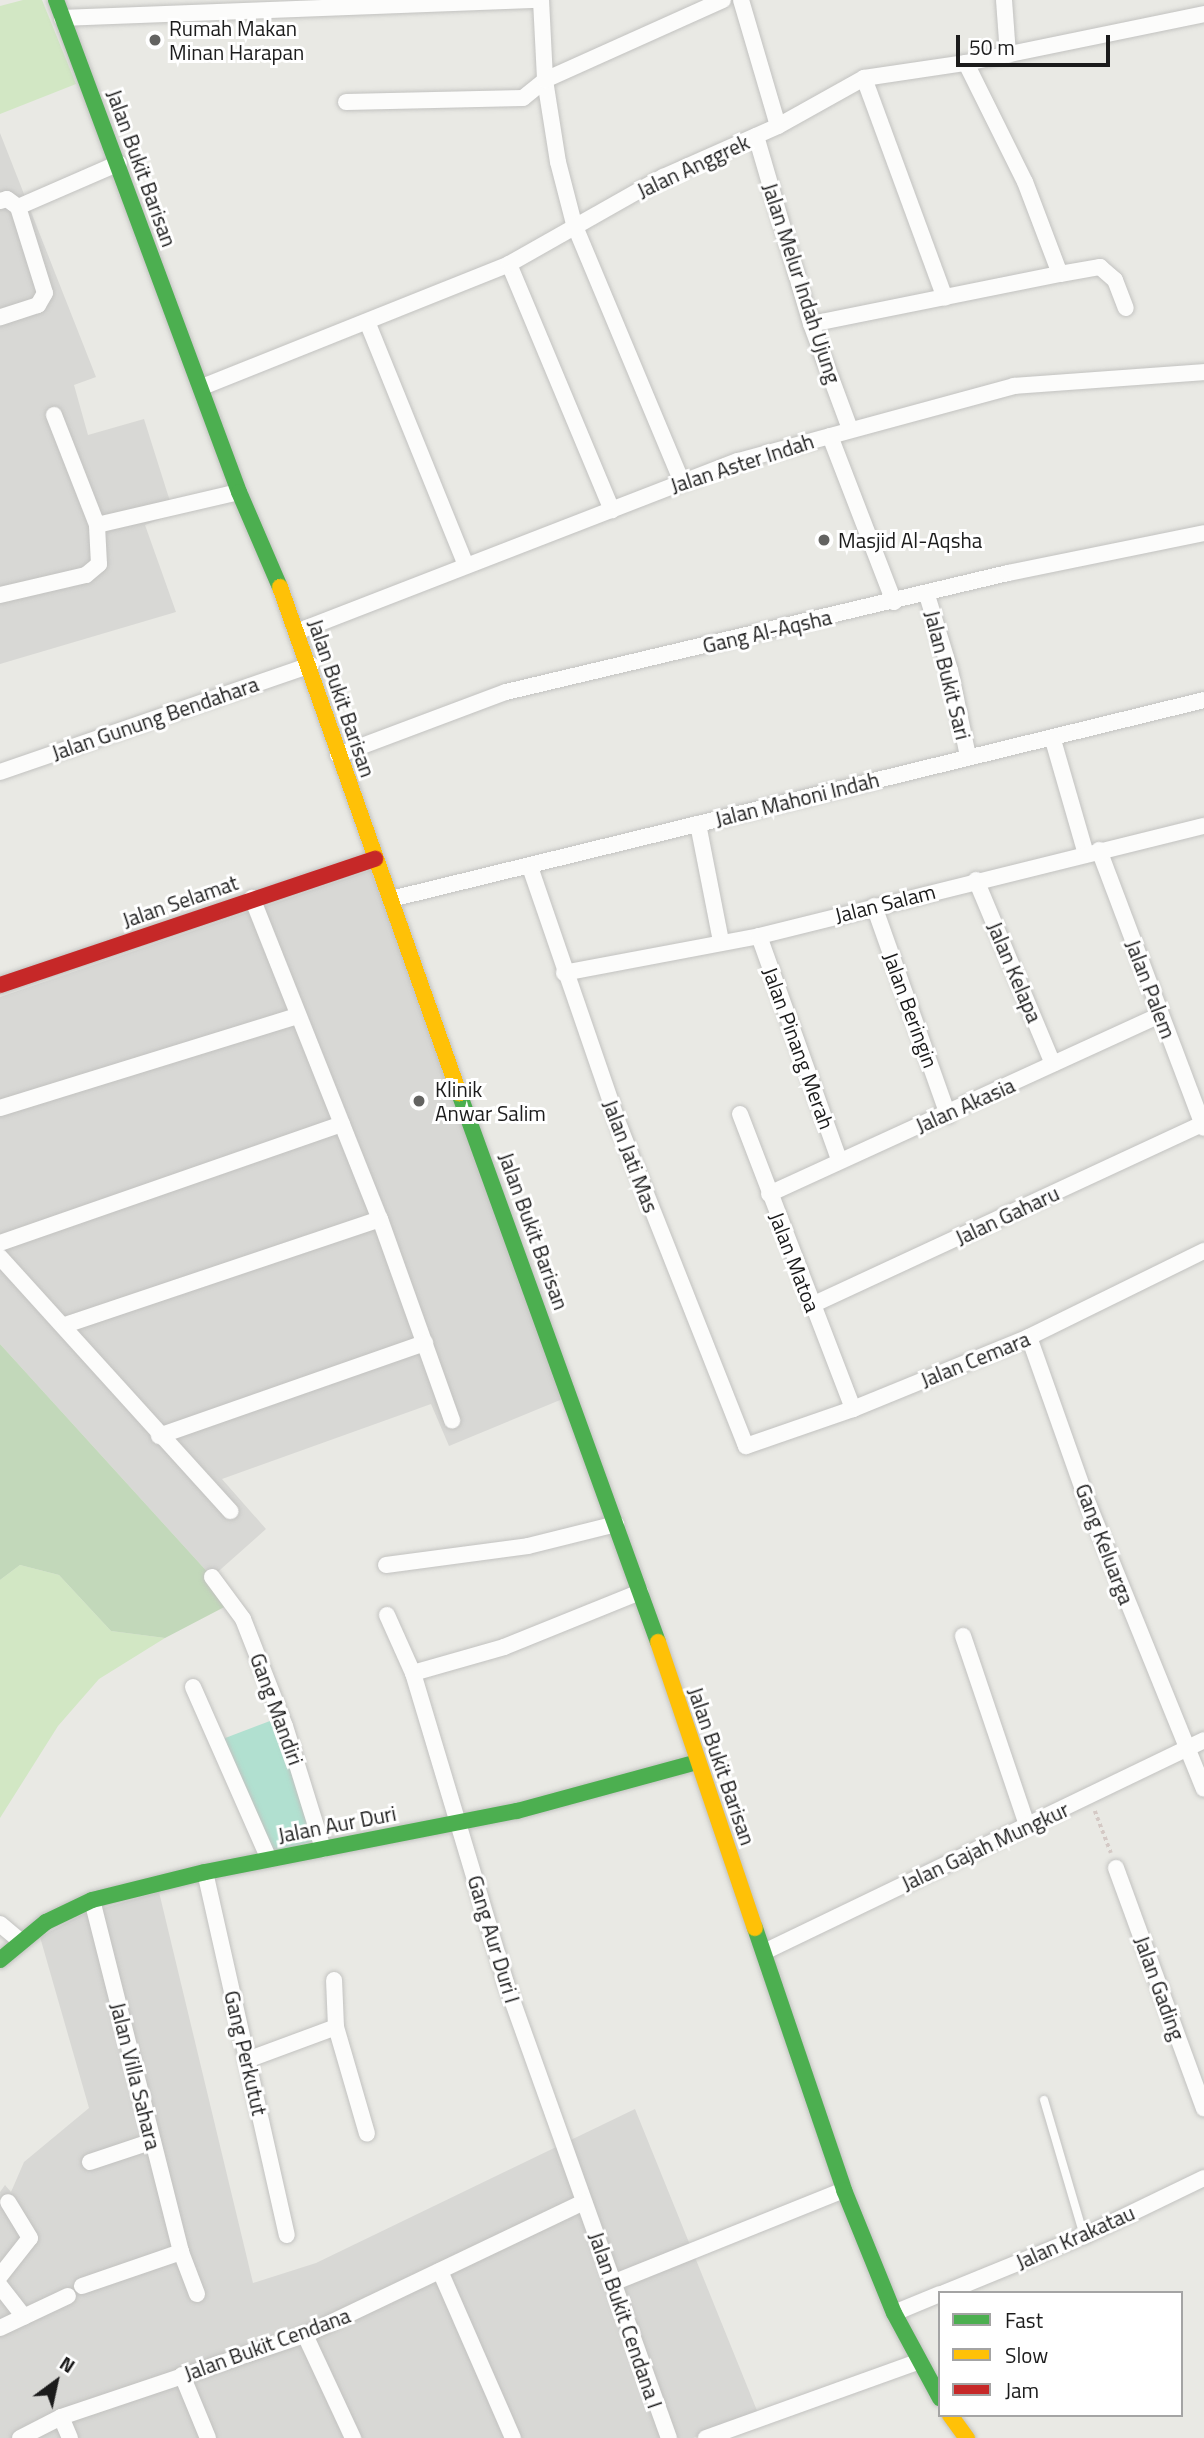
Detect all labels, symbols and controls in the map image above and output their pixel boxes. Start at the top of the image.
place label: Rumah Makan Minan Harapan [169,15,304,65]
scale bar [959,21,1113,65]
text: 50 m [969,31,1015,63]
marker: Rumah Makan Minan Harapan [147,32,163,48]
street label: Jalan Bukit Barisan [102,86,182,250]
street label: Jalan Anggrek [633,129,753,203]
street label: Jalan Melur Indah Ujung [758,180,846,386]
street label: Jalan Aster Indah [667,428,817,498]
place label: Masjid Al-Aqsha [838,527,982,553]
marker: Masjid Al-Aqsha [816,532,832,548]
street label: Gang Al-Aqsha [700,604,834,658]
street label: Jalan Bukit Sari [920,608,976,742]
street label: Jalan Bukit Barisan [303,616,381,780]
street label: Jalan Gunung Bendahara [48,671,262,765]
street label: Jalan Mahoni Indah [712,766,882,832]
street label: Jalan Selamat [119,869,241,933]
street label: Jalan Salam [832,878,938,928]
street label: Jalan Kelapa [982,918,1048,1026]
street label: Jalan Palem [1121,936,1181,1042]
street label: Jalan Beringin [878,949,944,1071]
street label: Jalan Pinang Merah [758,964,840,1132]
street label: Jalan Akasia [912,1072,1018,1138]
place label: Klinik Anwar Salim [435,1076,546,1126]
marker: Klinik Anwar Salim [409,1091,429,1111]
street label: Jalan Jati Mas [598,1096,664,1216]
street label: Jalan Bukit Barisan [494,1149,574,1313]
street label: Jalan Gaharu [951,1180,1063,1250]
street label: Jalan Matoa [764,1208,826,1316]
street label: Jalan Cemara [917,1326,1033,1392]
street label: Gang Keluarga [1070,1480,1140,1608]
street label: Gang Mandiri [245,1650,309,1768]
street label: Jalan Bukit Barisan [683,1684,761,1848]
street label: Jalan Gajah Mungkur [897,1796,1073,1896]
street label: Jalan Aur Duri [276,1800,398,1848]
street label: Gang Aur Duri I [463,1872,525,2006]
street label: Jalan Gading [1130,1932,1190,2044]
street label: Gang Perkutut [219,1988,273,2118]
street label: Jalan Villa Sahara [106,2000,166,2152]
street label: Jalan Krakatau [1012,2200,1138,2274]
street label: Jalan Bukit Cendana I [584,2228,668,2412]
legend [938,2291,1183,2417]
street label: Jalan Bukit Cendana [180,2302,354,2386]
text: Fast [1005,2304,1043,2336]
text: Slow [1005,2339,1048,2371]
north arrow [21,2347,91,2417]
text: N [54,2348,81,2380]
text: Jam [1005,2374,1039,2406]

